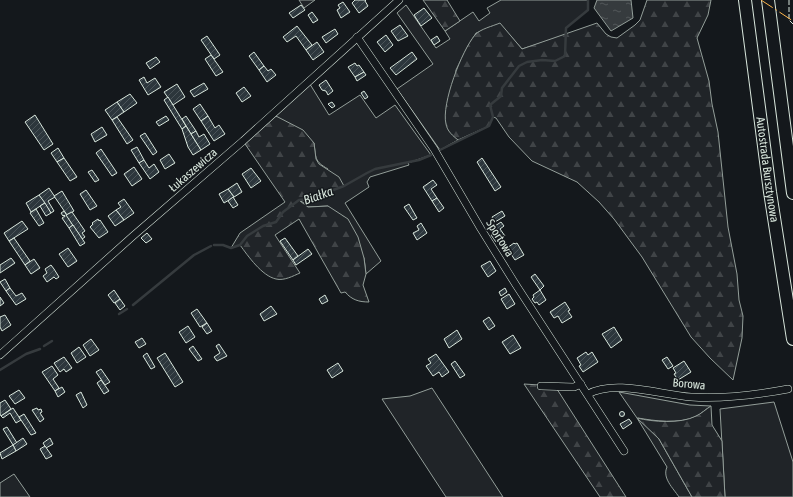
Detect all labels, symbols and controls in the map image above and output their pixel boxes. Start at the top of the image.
street label: Autostrada Bursztynowa [753,116,782,223]
street label: Łukaszewicza [166,145,220,195]
water label: Białka [301,183,335,207]
street label: Sportowa [483,217,517,259]
street label: Borowa [672,376,706,392]

